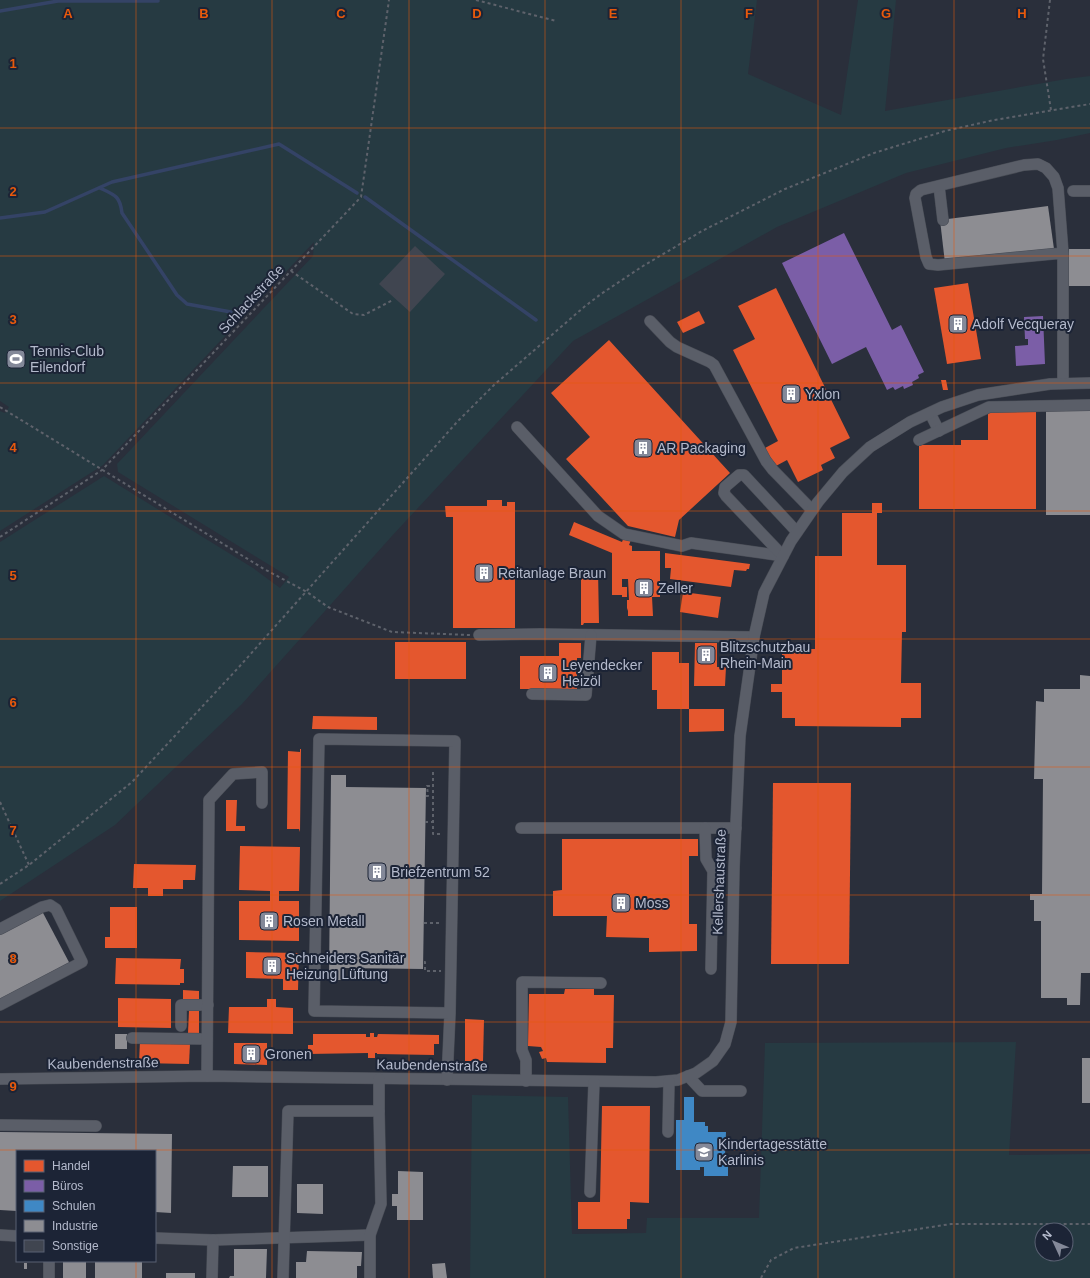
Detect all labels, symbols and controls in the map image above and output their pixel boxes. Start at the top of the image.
text: A [63,6,73,21]
text: B [199,6,209,21]
text: C [336,6,346,21]
text: D [472,6,482,21]
text: E [609,6,618,21]
text: F [745,6,753,21]
text: G [881,6,891,21]
text: H [1017,6,1027,21]
text: 1 [9,56,17,71]
text: 2 [9,184,17,199]
street label: Schlackstraße [215,261,287,337]
text: 3 [9,312,17,327]
building icon: Adolf Vecqueray [947,313,969,335]
place label: Adolf Vecqueray [972,316,1074,332]
place label: Tennis-Club Eilendorf [30,343,104,375]
sports icon: Tennis-Club Eilendorf [5,348,27,370]
building icon: Yxlon [780,383,802,405]
place label: Yxlon [805,386,840,402]
building icon: AR Packaging [632,437,654,459]
text: 4 [9,440,17,455]
place label: AR Packaging [657,440,746,456]
building icon: Reitanlage Braun [473,562,495,584]
place label: Reitanlage Braun [498,565,606,581]
text: 5 [9,568,17,583]
building icon: Zeller [633,577,655,599]
place label: Zeller [658,580,693,596]
place label: Blitzschutzbau Rhein-Main [720,639,810,671]
building icon: Blitzschutzbau Rhein-Main [695,644,717,666]
place label: Leyendecker Heizöl [562,657,643,689]
building icon: Leyendecker Heizöl [537,662,559,684]
text: 6 [9,695,17,710]
text: 7 [9,823,17,838]
street label: Kellershaustraße [709,829,729,935]
building icon: Briefzentrum 52 [366,861,388,883]
place label: Briefzentrum 52 [391,864,490,880]
building icon: Moss [610,892,632,914]
place label: Moss [635,895,668,911]
building icon: Rosen Metall [258,910,280,932]
place label: Rosen Metall [283,913,365,929]
place label: Schneiders Sanitär Heizung Lüftung [286,950,405,982]
text: 8 [9,951,17,966]
building icon: Schneiders Sanitär Heizung Lüftung [261,955,283,977]
building icon: Gronen [240,1043,262,1065]
place label: Gronen [265,1046,312,1062]
street label: Kaubendenstraße [47,1054,159,1072]
street label: Kaubendenstraße [376,1056,488,1074]
text: 9 [9,1079,17,1094]
place label: Kindertagesstätte Karlinis [718,1136,827,1168]
school or university icon: Kindertagesstätte Karlinis [693,1141,715,1163]
legend [16,1150,156,1262]
text: Handel [52,1159,90,1173]
text: Büros [52,1179,83,1193]
text: Schulen [52,1199,95,1213]
text: Industrie [52,1219,98,1233]
north arrow [1034,1222,1074,1262]
text: N [1040,1228,1054,1242]
text: Sonstige [52,1239,99,1253]

